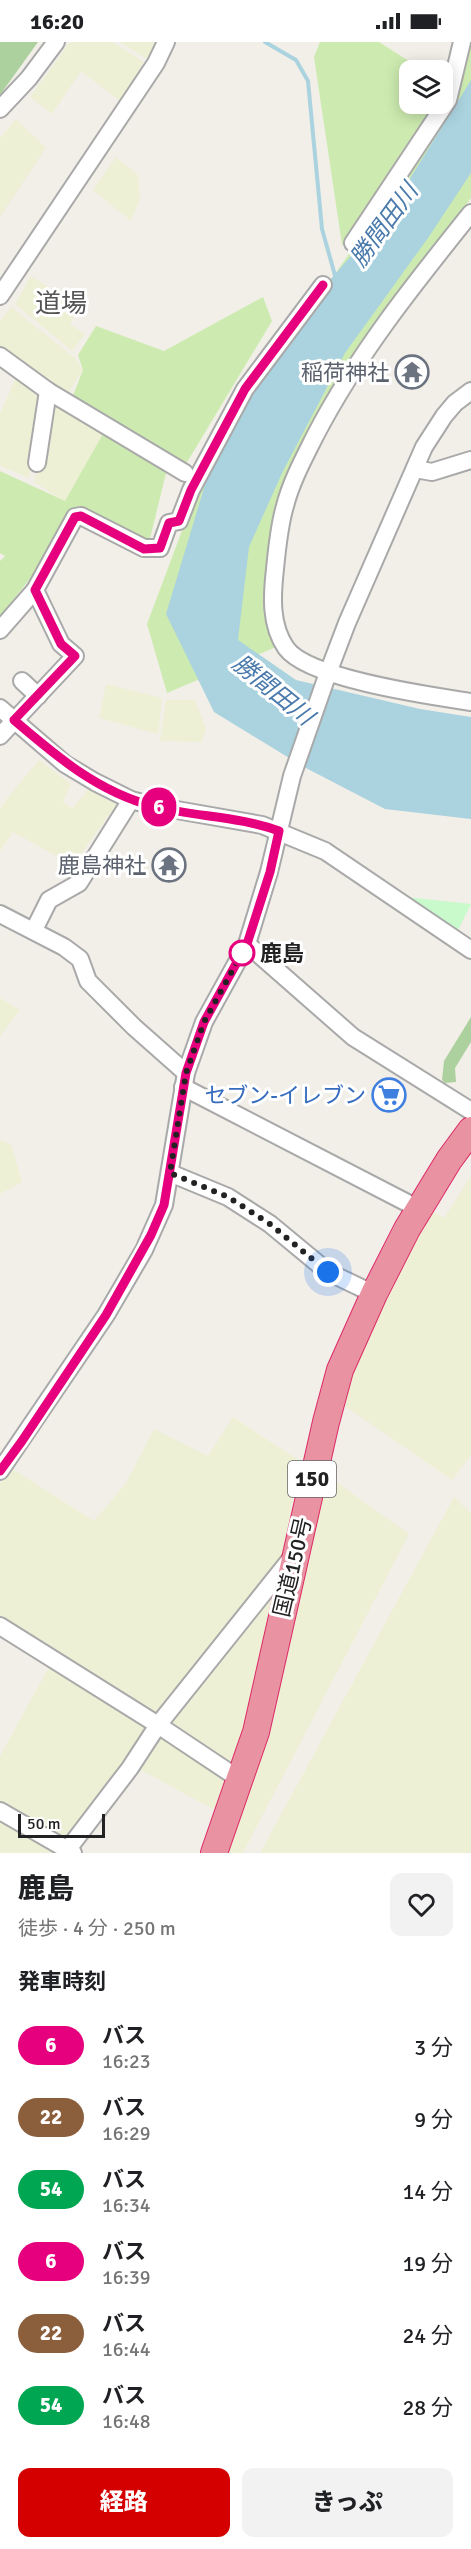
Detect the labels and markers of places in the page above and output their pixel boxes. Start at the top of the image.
temple icon: 稲荷神社 [394,354,430,390]
place label: 稲荷神社 [301,359,389,386]
temple icon: 鹿島神社 [151,847,187,883]
place label: 鹿島神社 [58,852,146,879]
marker: 鹿島 [229,940,255,966]
place label: 鹿島 [260,940,304,967]
supermarket icon: セブン-イレブン [371,1077,407,1113]
place label: セブン-イレブン [204,1082,366,1109]

